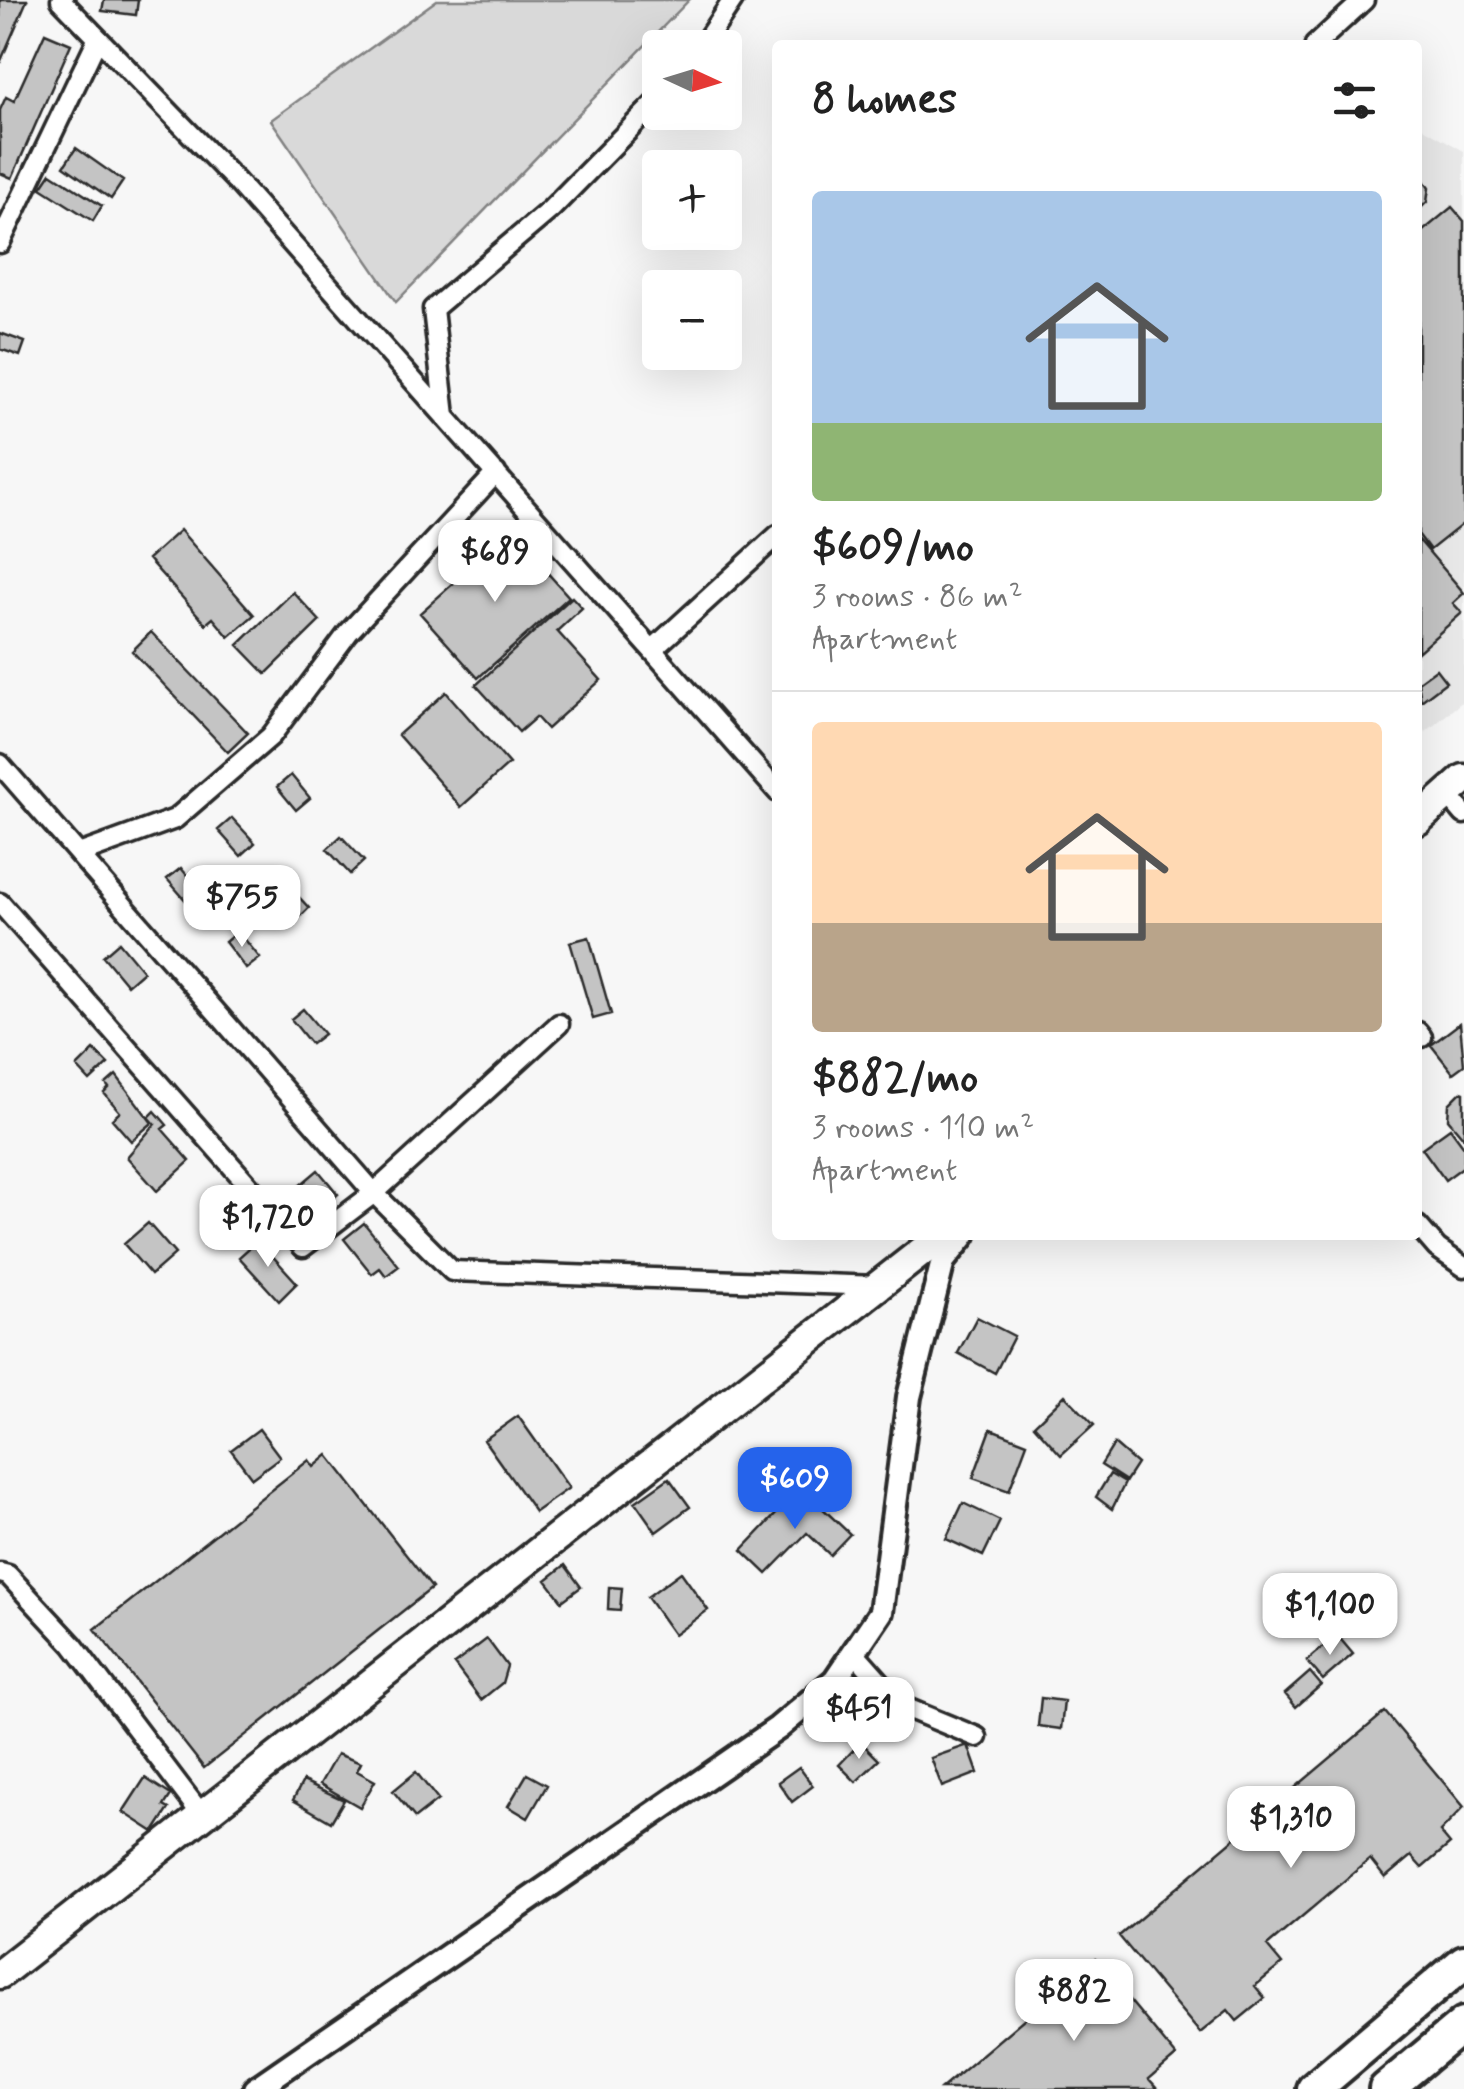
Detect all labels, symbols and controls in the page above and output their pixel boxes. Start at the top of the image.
north arrow [642,30,742,130]
map controls [642,30,742,370]
text: 8 homes [812,73,957,128]
icon: filters [1327,73,1382,128]
button: + [642,150,742,250]
icon: home [1007,256,1187,436]
button: − [642,270,742,370]
pin: $689 [436,520,554,605]
text: $609/mo [812,521,974,576]
text: $689 [460,531,530,573]
text: 3 rooms · 86 m² [812,576,1023,618]
text: Apartment [812,618,957,660]
icon: home [1007,787,1187,967]
pin: $755 [183,865,301,950]
text: $755 [205,876,279,918]
text: $882/mo [812,1052,978,1107]
text: 3 rooms · 110 m² [812,1107,1034,1149]
text: Apartment [812,1149,957,1191]
pin: $1,720 [187,1185,349,1270]
text: $1,720 [221,1196,315,1238]
pin: $609 [736,1447,854,1532]
text: $609 [760,1458,830,1500]
pin: $1,100 [1249,1573,1411,1658]
text: $1,100 [1285,1584,1375,1626]
pin: $451 [800,1677,918,1762]
text: $451 [826,1688,892,1730]
pin: $1,310 [1210,1786,1372,1871]
text: $1,310 [1249,1797,1333,1839]
pin: $882 [1015,1959,1133,2044]
text: $882 [1037,1970,1111,2012]

